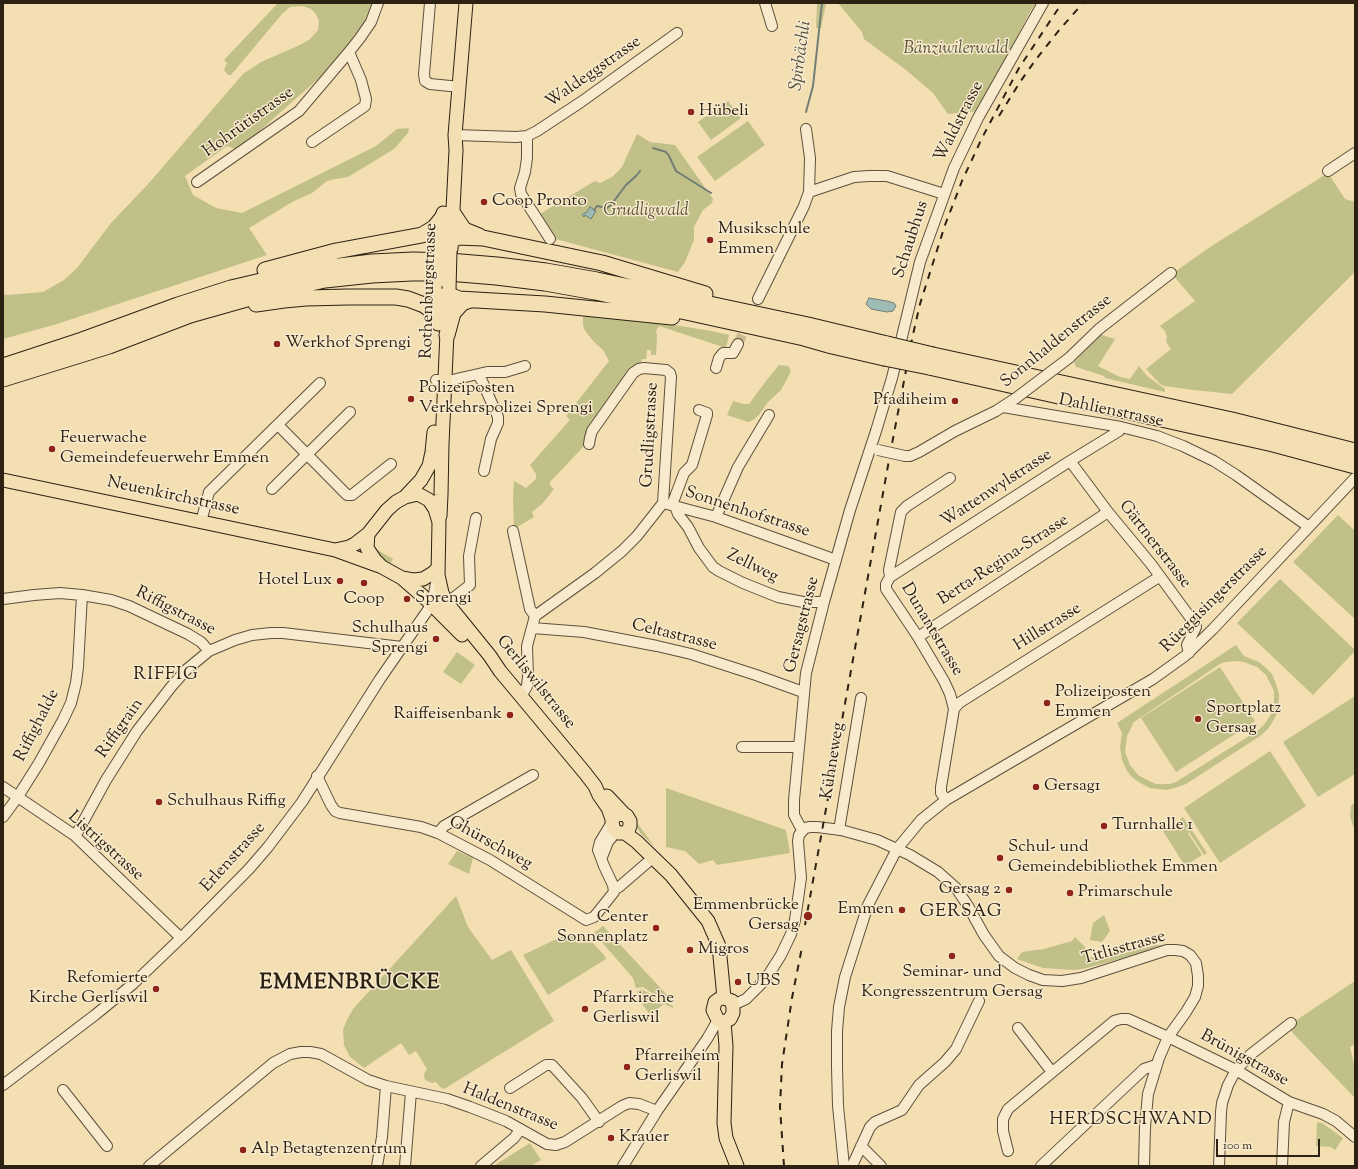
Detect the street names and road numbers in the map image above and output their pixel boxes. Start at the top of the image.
street label: Waldeggstrasse [542,32,646,114]
street label: Waldstrasse [931,78,989,166]
street label: Hohrütistrasse [200,83,298,163]
street label: Schaubhus [890,199,934,281]
street label: Rothenburgstrasse [417,223,443,359]
street label: Sonnhaldenstrasse [997,291,1117,393]
street label: Grudligstrasse [638,382,664,488]
street label: Dahlienstrasse [1057,391,1165,433]
street label: Wattenwylstrasse [938,445,1056,533]
street label: Neuenkirchstrasse [105,473,241,521]
street label: Sonnenhofstrasse [682,483,812,543]
street label: Gärtnerstrasse [1113,497,1195,593]
street label: Berta-Regina-Strasse [935,511,1073,611]
street label: Rüeggisingerstrasse [1157,542,1273,658]
street label: Zellweg [723,546,781,588]
street label: Gersagstrasse [781,575,825,675]
street label: Dunantstrasse [895,580,967,680]
street label: Riffigstrasse [132,583,218,641]
street label: Hillstrasse [1010,599,1086,657]
street label: Celtastrasse [629,616,719,656]
street label: Gerliswilstrasse [491,632,579,734]
street label: Riffighalde [11,686,65,766]
street label: Riffigrain [93,695,149,763]
street label: Kühneweg [818,721,850,801]
street label: Listrigstrasse [63,808,147,886]
street label: Ghürschweg [445,813,535,875]
street label: Erlenstrasse [197,819,271,897]
street label: Titlisstrasse [1080,927,1168,971]
street label: Brünigstrasse [1196,1026,1292,1092]
street label: Haldenstrasse [459,1080,561,1136]

